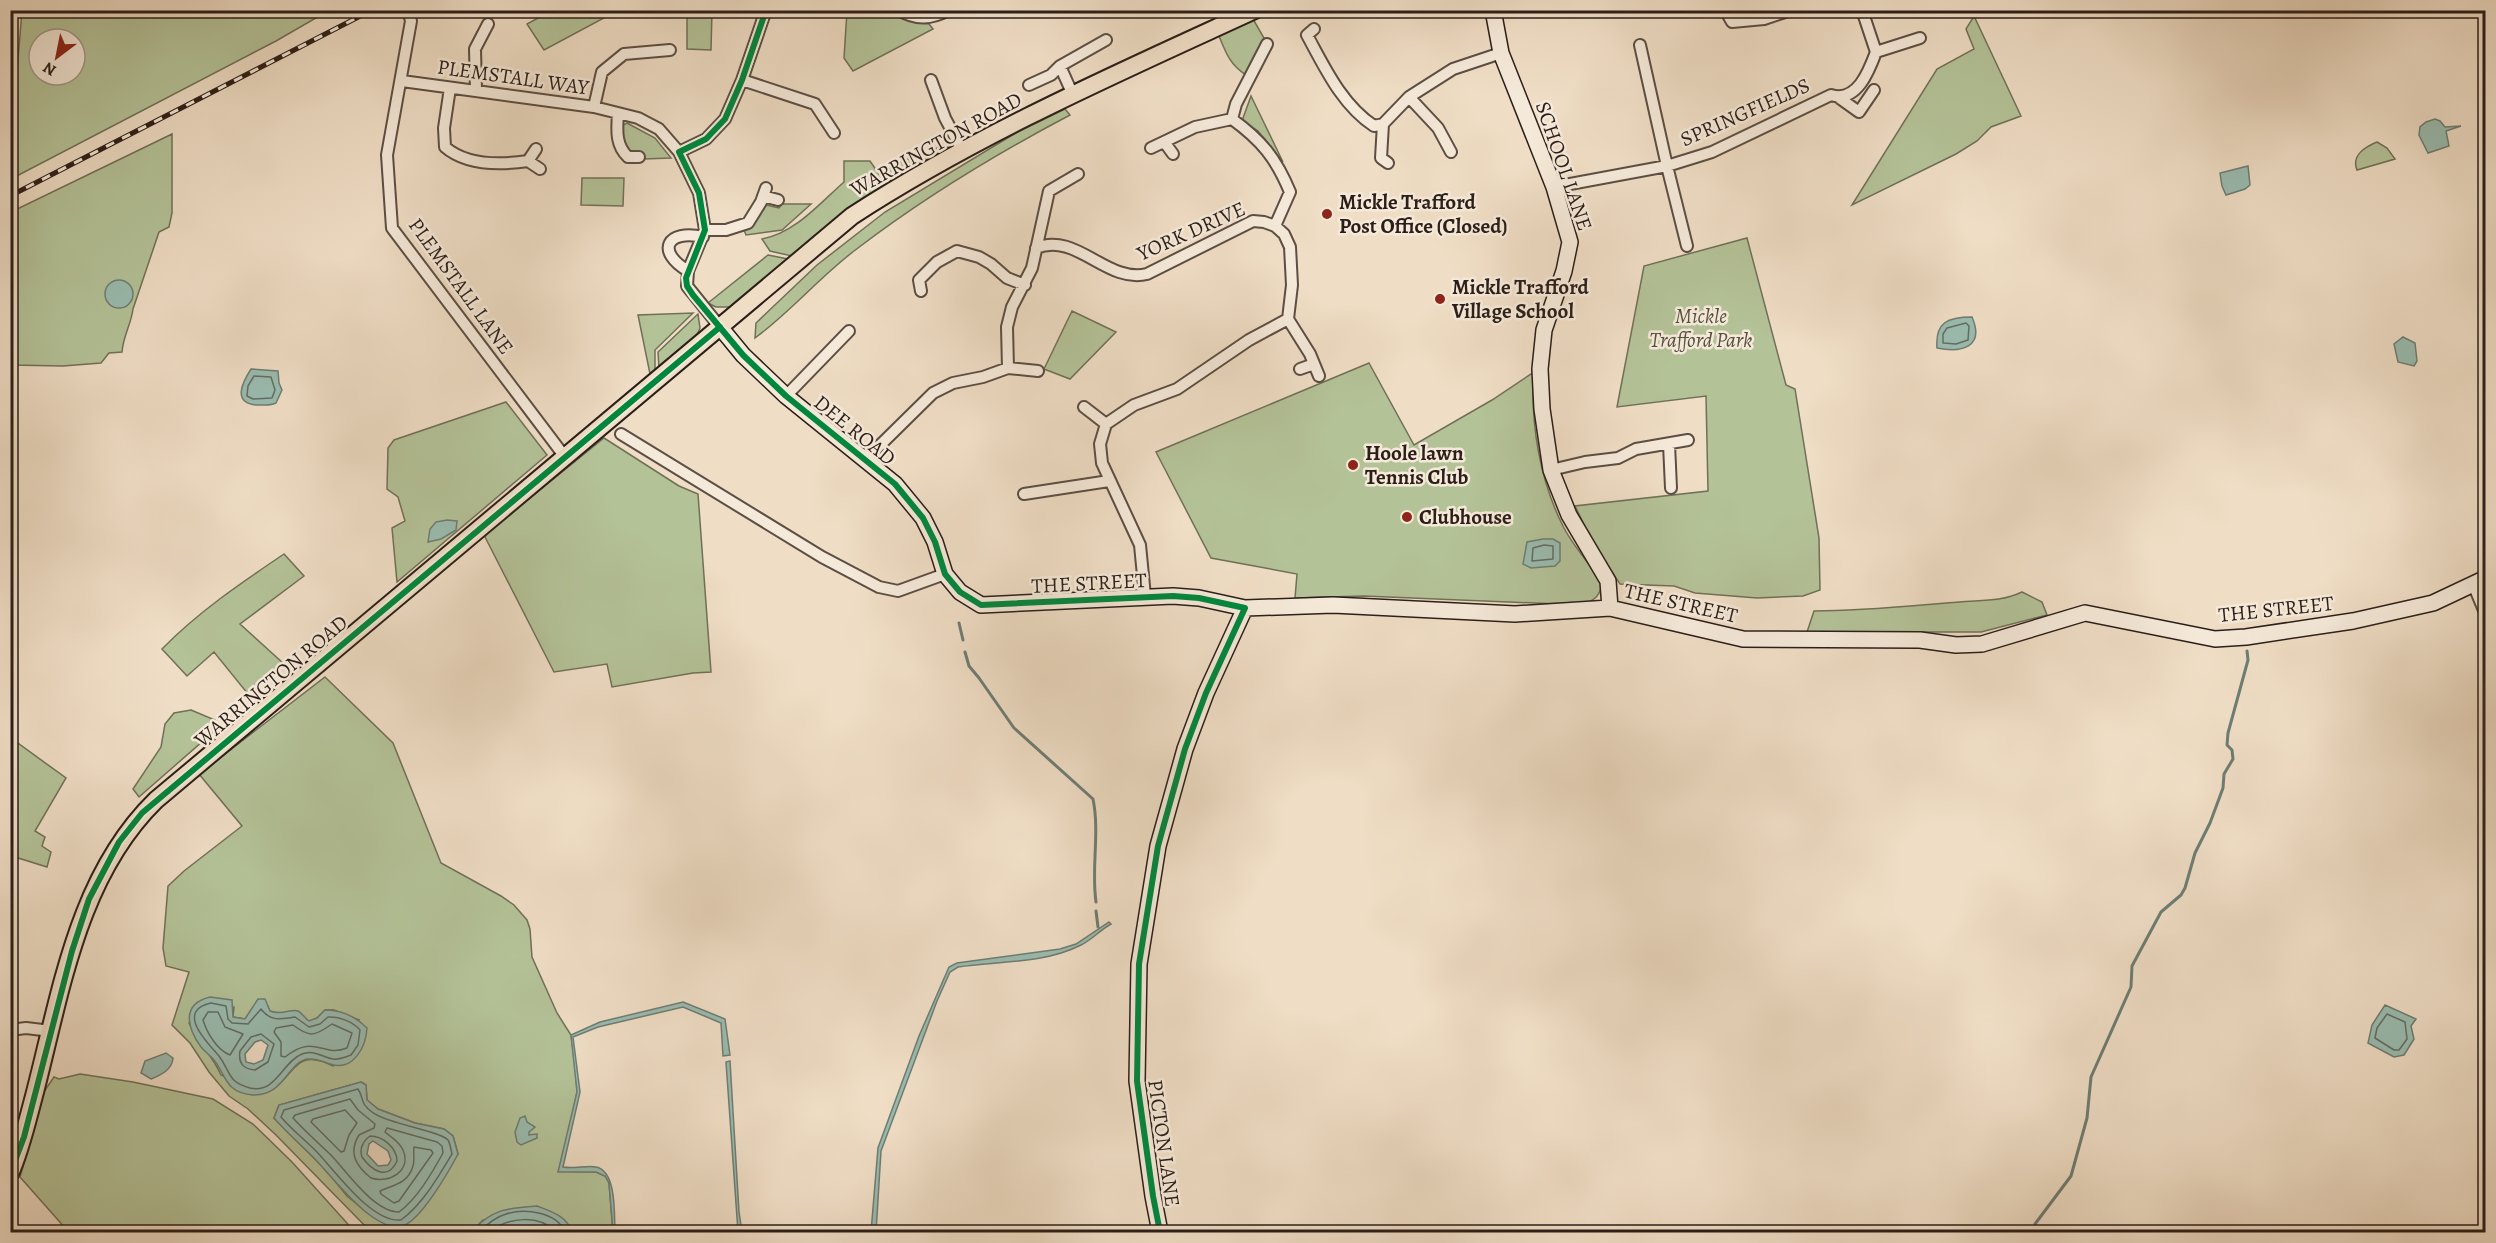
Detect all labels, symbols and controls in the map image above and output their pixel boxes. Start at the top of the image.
north arrow [27,27,87,87]
street label: PLEMSTALL WAY [435,53,591,102]
text: N [39,56,60,81]
street label: SPRINGFIELDS [1676,71,1814,153]
street label: WARRINGTON ROAD [844,85,1027,203]
street label: SCHOOL LANE [1529,98,1599,234]
place label: Mickle Trafford Post Office (Closed) [1339,188,1508,240]
street label: YORK DRIVE [1131,195,1250,268]
marker: Mickle Trafford Post Office (Closed) [1320,207,1334,221]
street label: PLEMSTALL LANE [402,212,520,360]
place label: Mickle Trafford Village School [1451,273,1590,325]
marker: Mickle Trafford Village School [1433,292,1447,306]
park label: Mickle Trafford Park [1650,302,1752,354]
street label: DEE ROAD [808,388,902,472]
place label: Hoole lawn Tennis Club [1365,439,1469,491]
marker: Hoole lawn Tennis Club [1346,458,1360,472]
place label: Clubhouse [1419,503,1512,531]
marker: Clubhouse [1400,510,1414,524]
street label: THE STREET [1031,566,1148,600]
street label: THE STREET [1622,576,1741,630]
street label: THE STREET [2217,589,2335,629]
street label: WARRINGTON ROAD [188,608,354,754]
street label: PICTON LANE [1141,1078,1187,1208]

